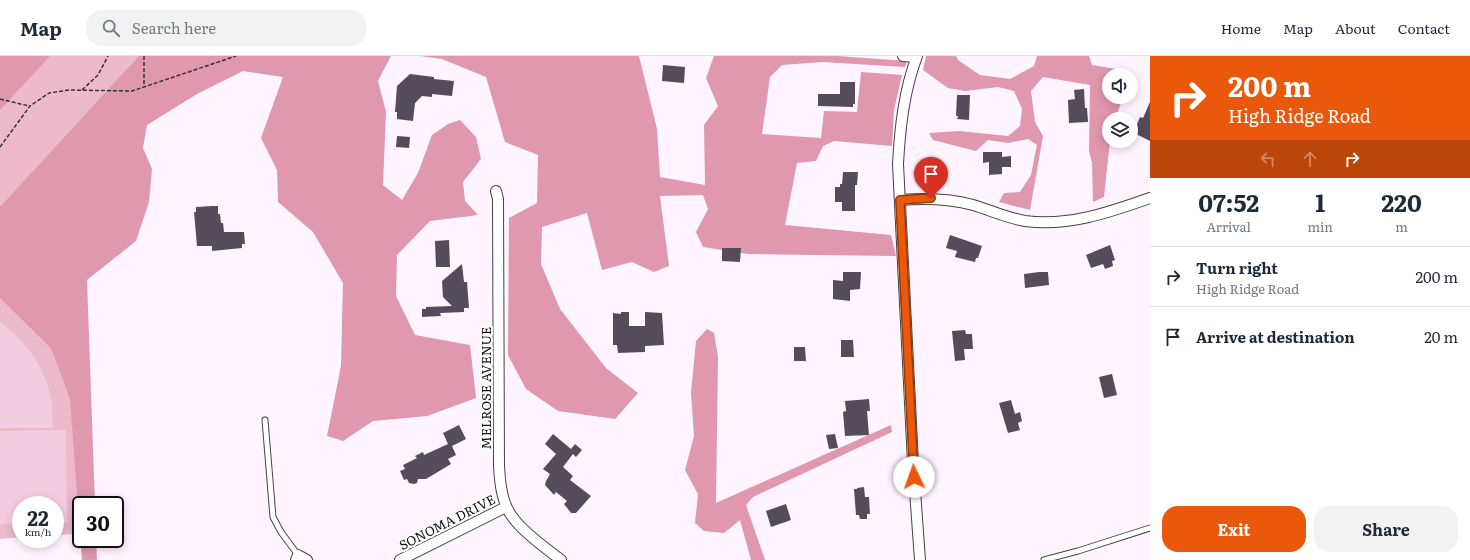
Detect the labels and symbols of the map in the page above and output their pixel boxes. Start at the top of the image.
pin [914,157,948,198]
street label: MELROSE AVENUE [476,327,495,449]
position arrow [893,456,935,498]
street label: SONOMA DRIVE [395,489,498,554]
speed limit sign: 30 [72,496,124,548]

